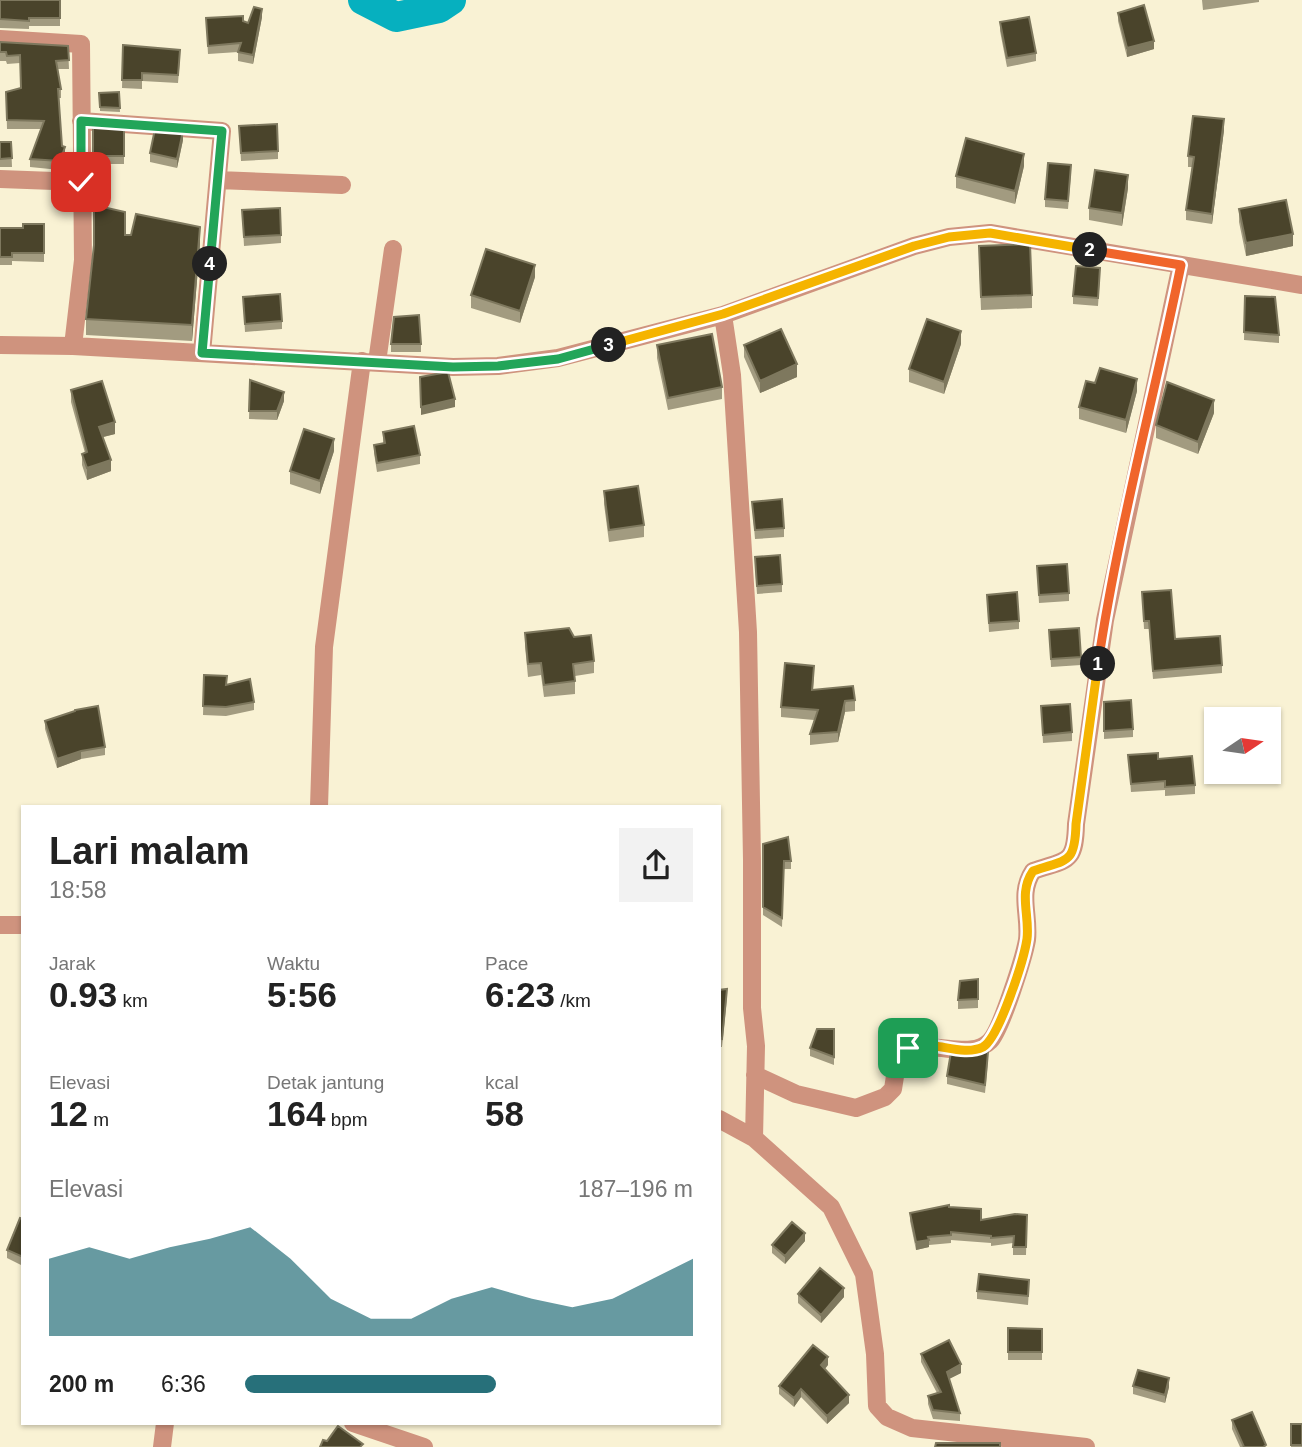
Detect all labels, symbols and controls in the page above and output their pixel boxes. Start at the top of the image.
pin [51,152,111,212]
icon: check [62,163,100,201]
pin: 2 [1072,232,1108,268]
text: 2 [1084,239,1095,260]
pin: 4 [192,246,228,282]
text: 4 [204,253,215,274]
pin: 3 [592,328,626,362]
text: 3 [603,334,614,355]
pin: 1 [1080,646,1116,682]
text: 1 [1092,653,1103,674]
north arrow [1204,707,1281,784]
map controls [1204,707,1281,784]
button: share [619,828,693,902]
text: Lari malam [49,830,250,872]
text: 18:58 [49,877,107,903]
text: Jarak [49,953,95,974]
text: Waktu [267,953,320,974]
text: Pace [485,953,528,974]
text: 0.93 [49,975,117,1014]
text: 5:56 [267,975,337,1014]
text: 6:23 [485,975,555,1014]
text: km [117,990,148,1011]
text: /km [555,990,591,1011]
pin [878,1018,938,1078]
icon: arrive [889,1029,927,1067]
text: Elevasi [49,1072,110,1093]
text: Detak jantung [267,1072,384,1093]
text: kcal [485,1072,519,1093]
text: 12 [49,1094,88,1133]
text: 164 [267,1094,325,1133]
text: 58 [485,1094,524,1133]
text: m [88,1109,109,1130]
text: bpm [325,1109,368,1130]
text: Elevasi [49,1176,123,1202]
text: 187–196 m [578,1176,693,1202]
text: 200 m [49,1371,114,1397]
text: 6:36 [161,1371,206,1397]

